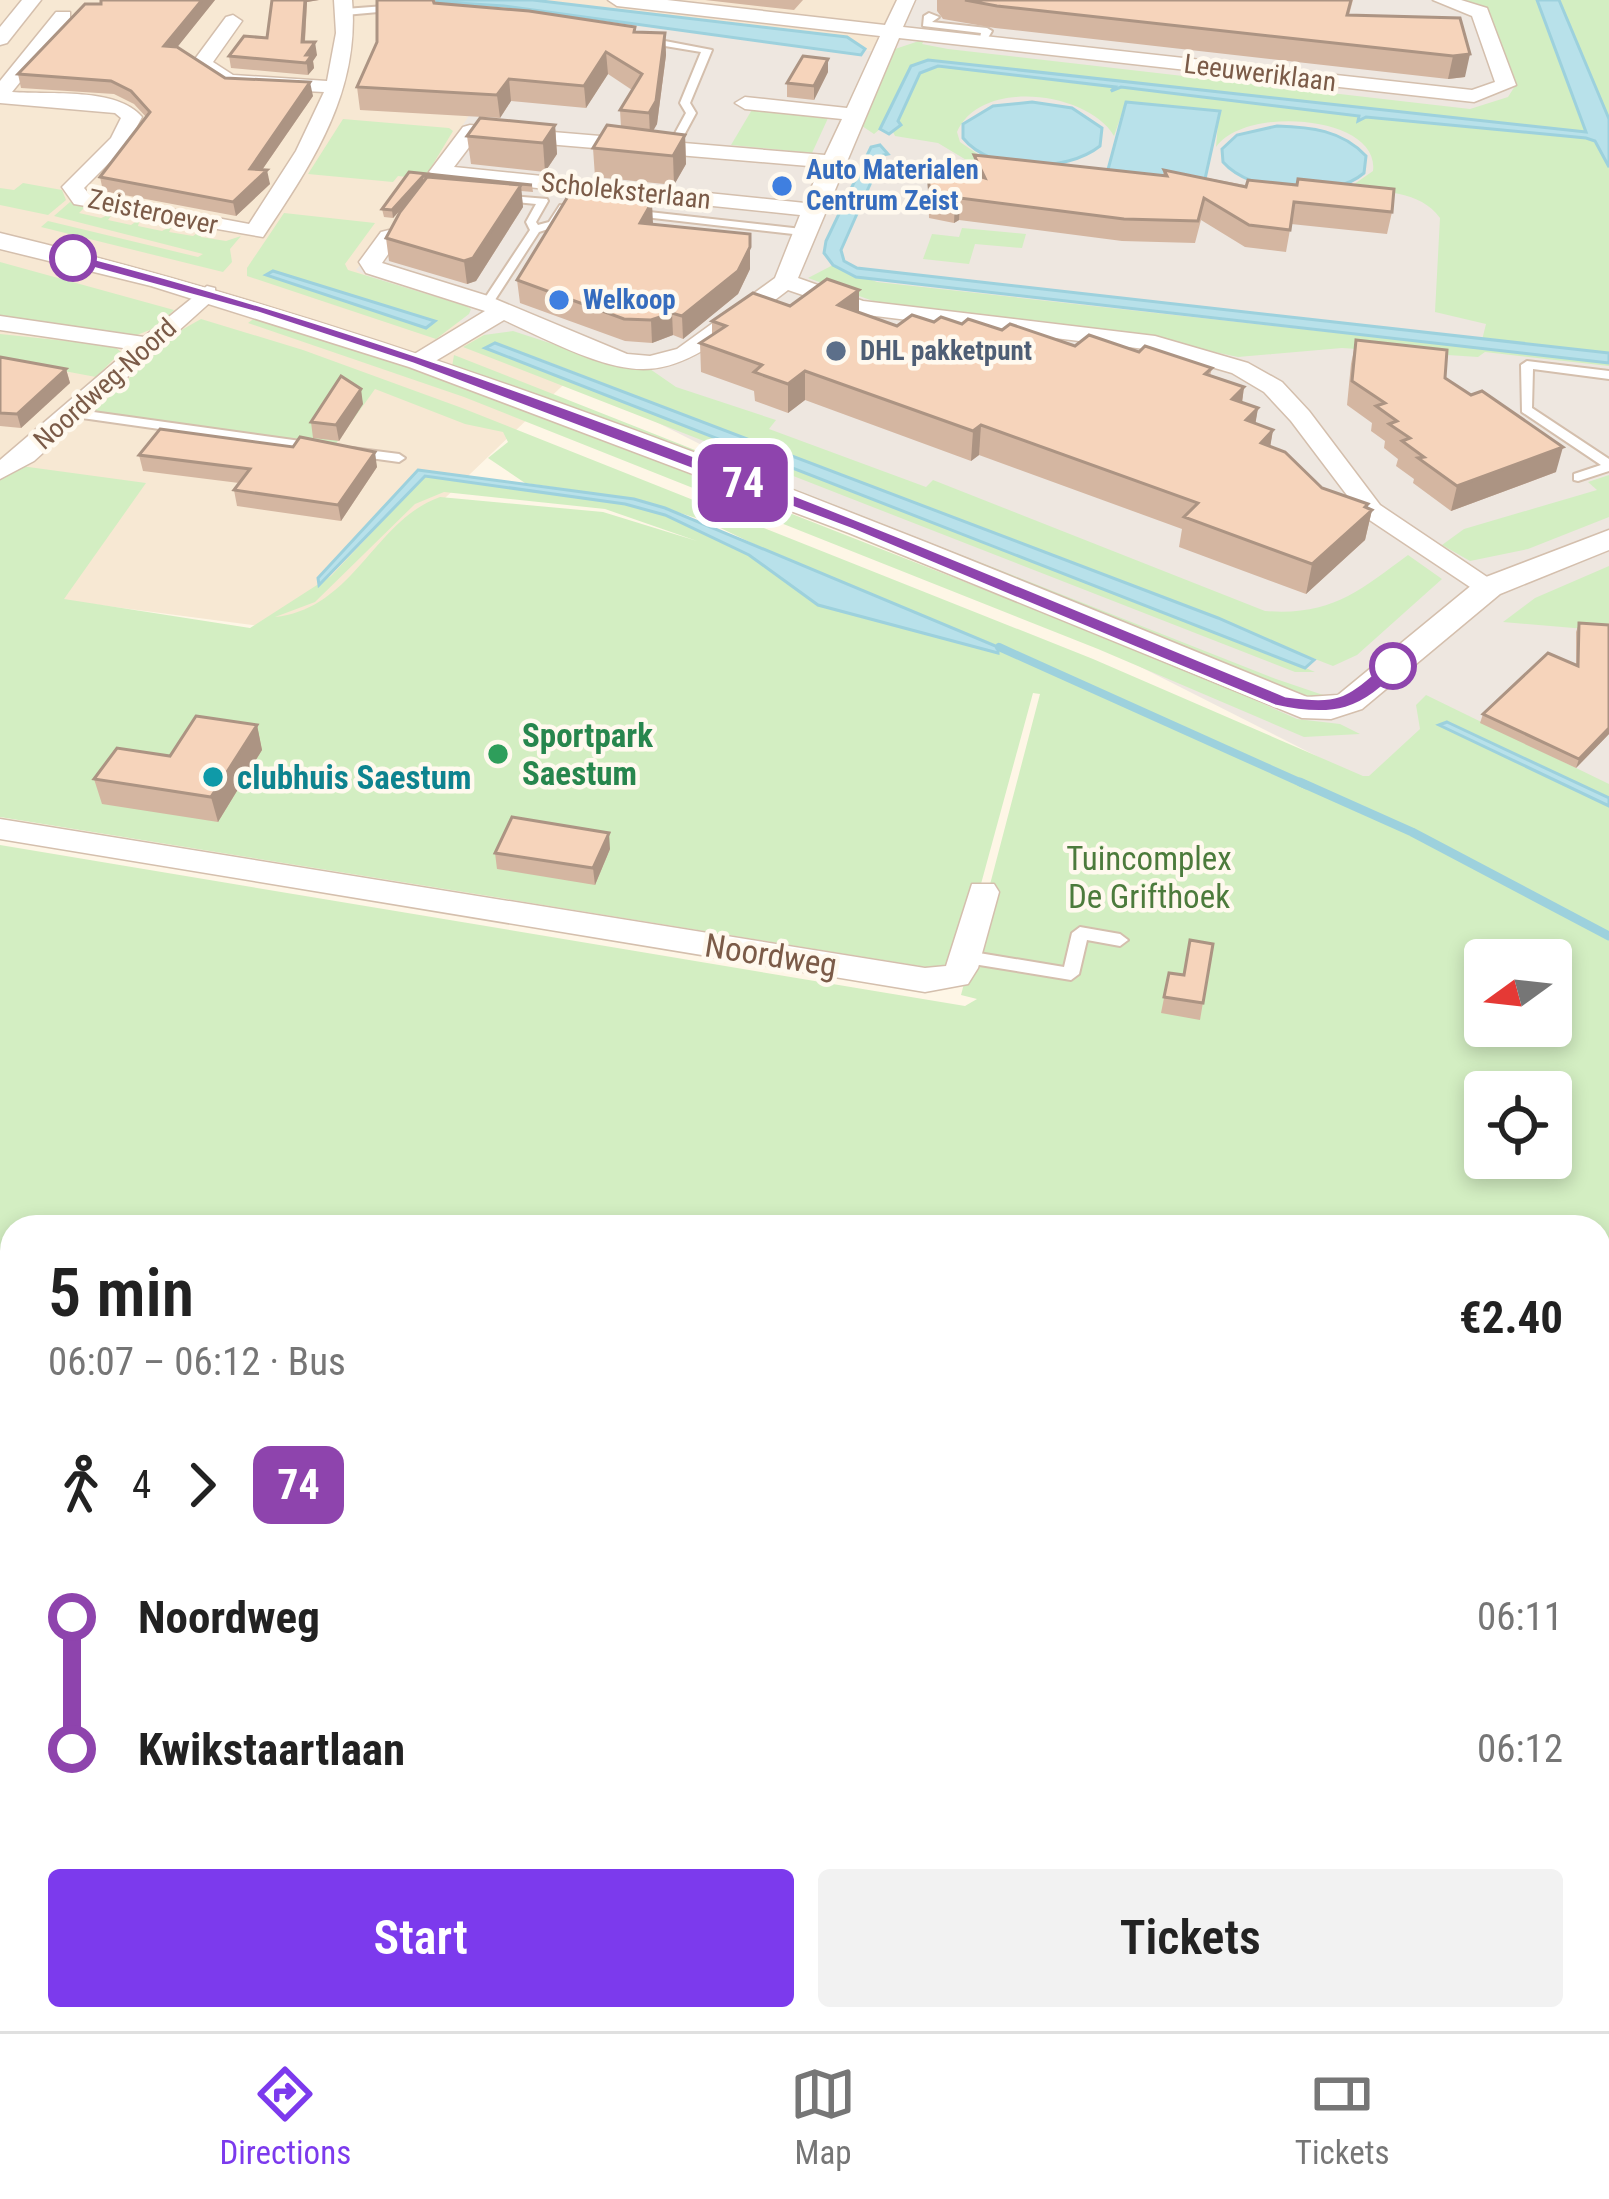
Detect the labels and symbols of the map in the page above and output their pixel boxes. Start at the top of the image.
street label: Leeuweriklaan [1182,48,1338,98]
place label: Auto Materialen Centrum Zeist [806,154,979,217]
street label: Scholeksterlaan [540,166,712,216]
marker: Auto Materialen Centrum Zeist [769,173,795,199]
street label: Zeisteroever [85,183,221,241]
unlabelled marker [51,236,95,280]
place label: Welkoop [583,284,676,316]
marker: Welkoop [546,287,572,313]
street label: Noordweg-Noord [27,312,183,456]
place label: DHL pakketpunt [860,335,1032,367]
marker: DHL pakketpunt [823,338,849,364]
line badge: 74 [689,444,797,522]
unlabelled marker [1371,644,1415,688]
place label: Sportpark Saestum [522,716,653,793]
marker: Sportpark Saestum [485,741,511,767]
place label: clubhuis Saestum [237,758,471,797]
marker: clubhuis Saestum [200,764,226,790]
park label: Tuincomplex De Grifthoek [1066,839,1232,916]
street label: Noordweg [702,925,840,985]
north arrow [1464,939,1572,1047]

